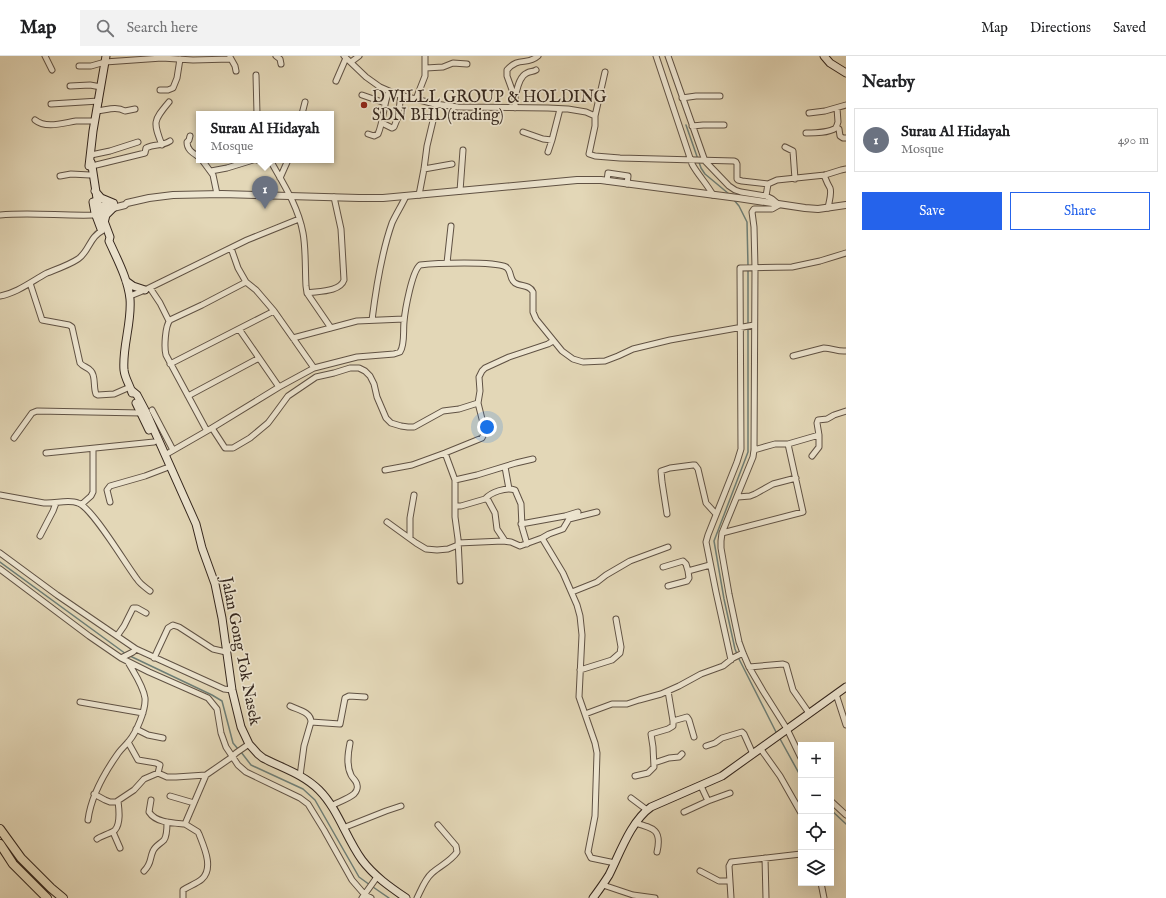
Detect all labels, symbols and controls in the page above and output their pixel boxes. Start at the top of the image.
search box [80,10,360,46]
text: Map [20,16,56,40]
icon: search [94,17,116,39]
text: Search here [126,18,198,37]
text: Map [981,19,1008,37]
text: Directions [1030,19,1091,37]
text: Saved [1113,19,1146,37]
text: Nearby [862,72,915,93]
place label: D VILLL GROUP & HOLDING SDN BHD(trading) [372,88,607,126]
marker: D VILLL GROUP & HOLDING SDN BHD(trading) [359,100,369,110]
popup [196,111,334,163]
text: Surau Al Hidayah [211,119,319,138]
text: Surau Al Hidayah [901,122,1010,141]
text: 1 [874,132,878,149]
text: 490 m [1118,132,1149,149]
text: Mosque [211,138,253,155]
text: Mosque [901,141,944,158]
pin: 1 [252,176,278,209]
button: Save [862,192,1002,230]
button: Share [1010,192,1150,230]
your location [477,417,497,437]
street label: Jalan Gong Tok Nasek [215,573,264,728]
map controls [798,742,834,886]
button: + [798,742,834,778]
button: − [798,778,834,814]
button: locate [798,814,834,850]
button: layers [798,850,834,886]

